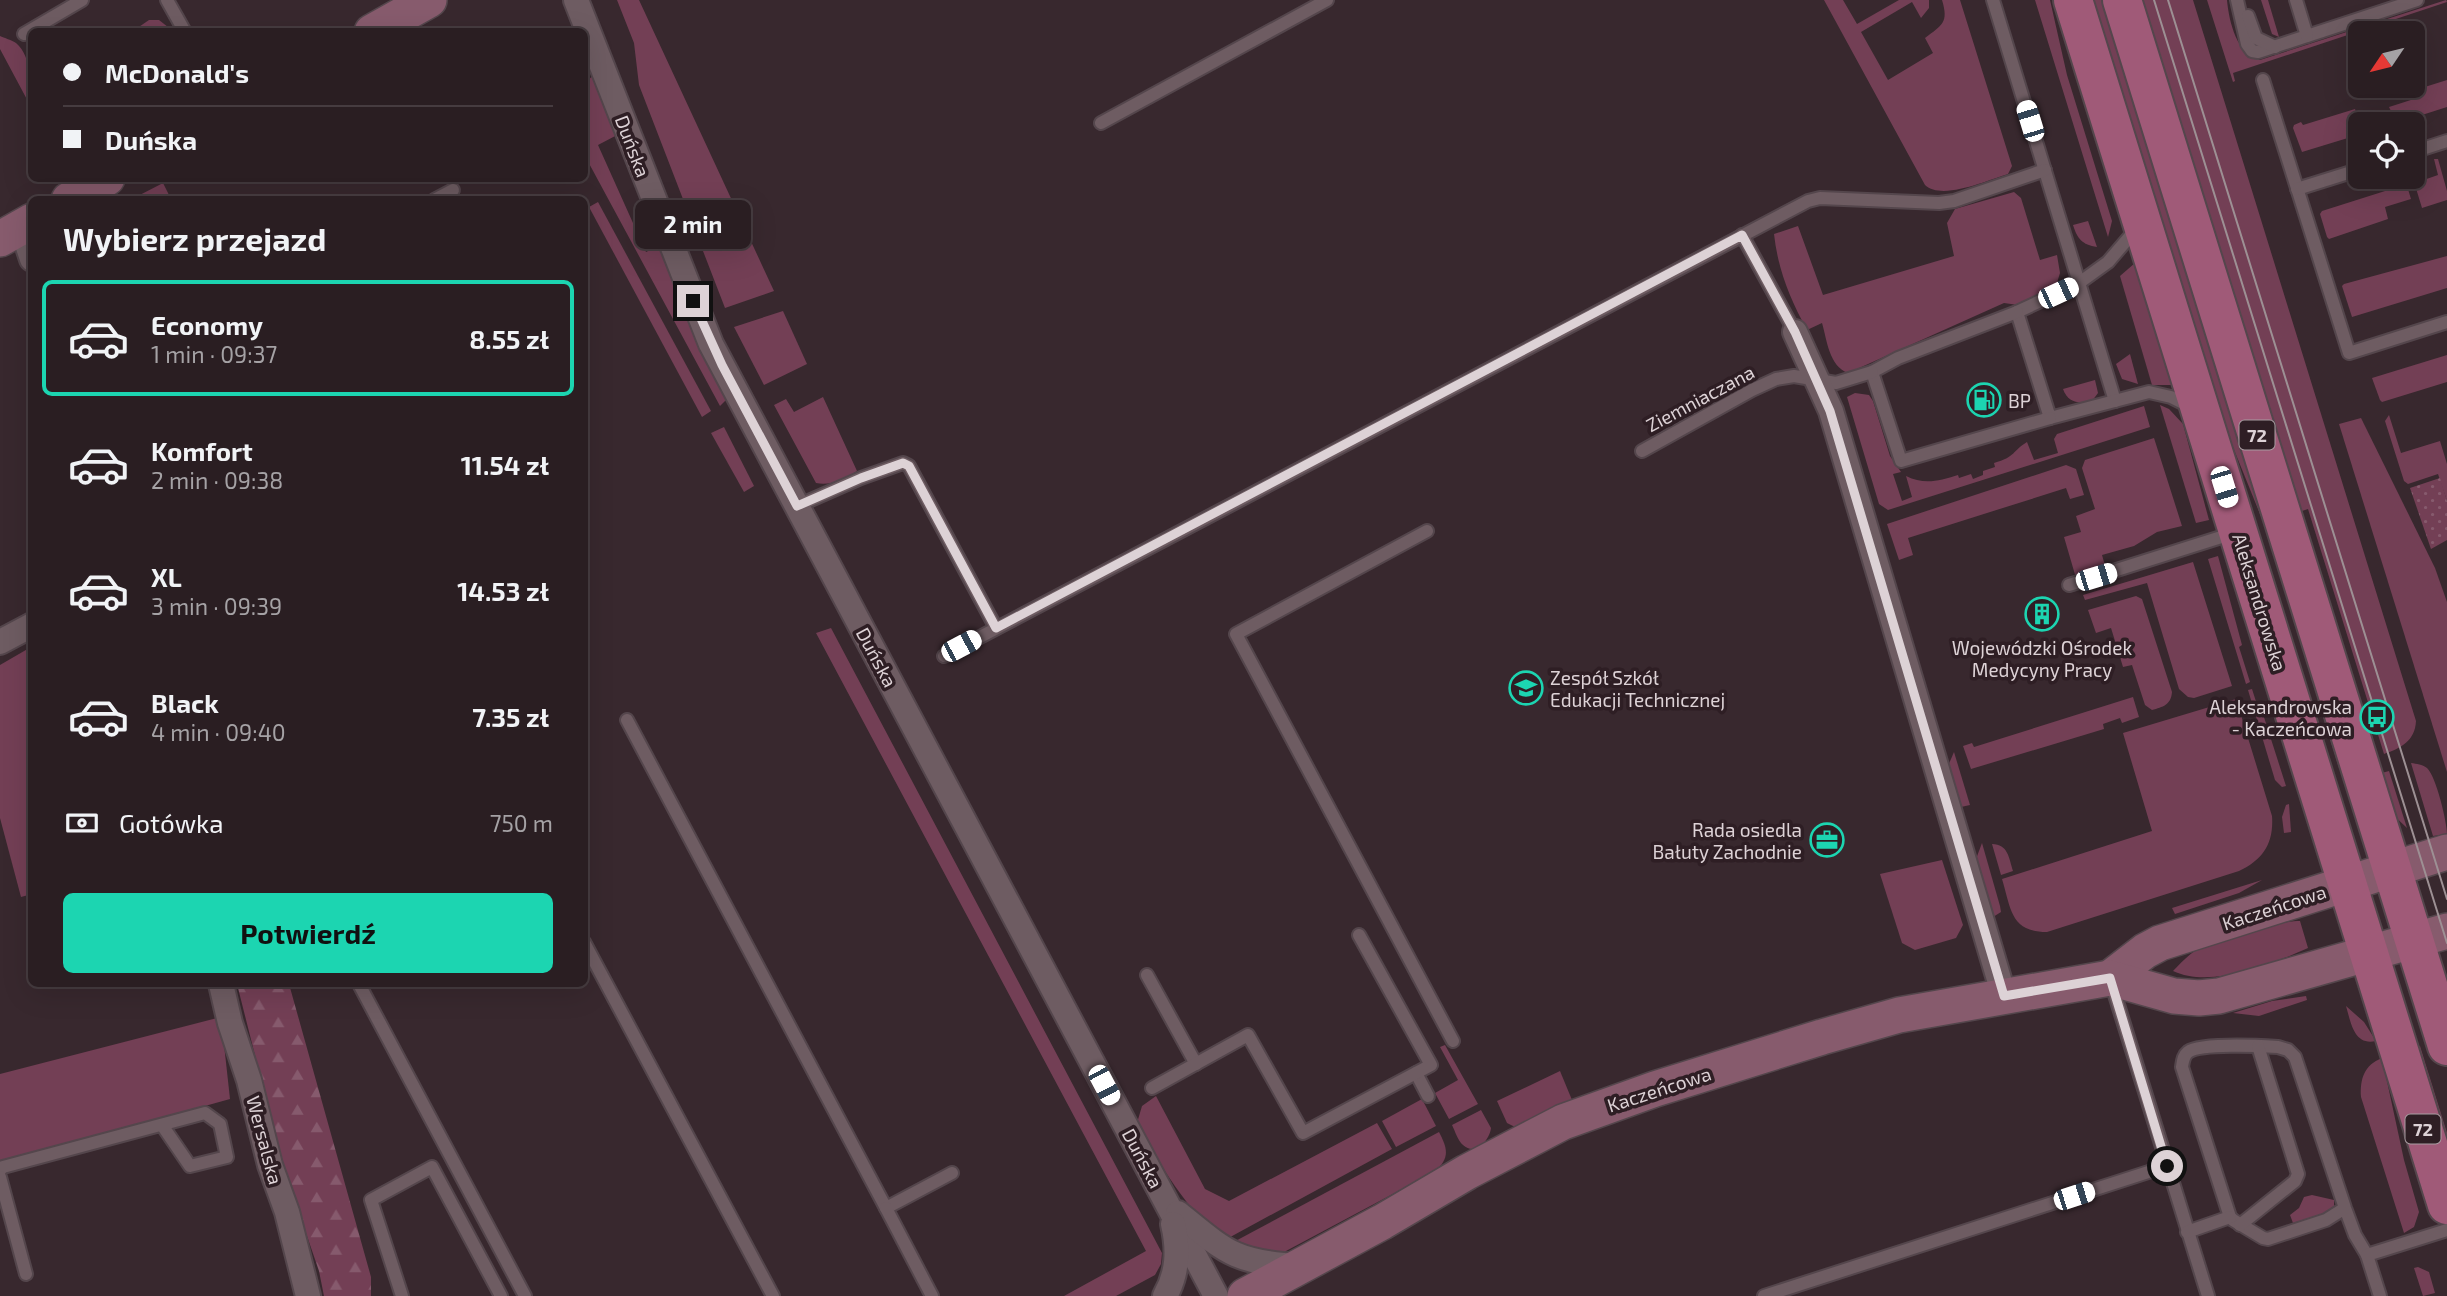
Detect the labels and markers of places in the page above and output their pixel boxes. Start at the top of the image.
fuel station icon: BP [1965,381,2003,419]
place label: BP [2008,389,2031,412]
building icon: Wojewódzki Ośrodek Medycyny Pracy [2023,595,2061,633]
place label: Wojewódzki Ośrodek Medycyny Pracy [1952,636,2132,681]
place label: Zespół Szkół Edukacji Technicznej [1550,666,1725,711]
school or university icon: Zespół Szkół Edukacji Technicznej [1507,669,1545,707]
place label: Aleksandrowska - Kaczeńcowa [2209,695,2352,740]
bus stop icon: Aleksandrowska - Kaczeńcowa [2358,698,2396,736]
place label: Rada osiedla Bałuty Zachodnie [1652,818,1802,863]
office icon: Rada osiedla Bałuty Zachodnie [1808,821,1846,859]

